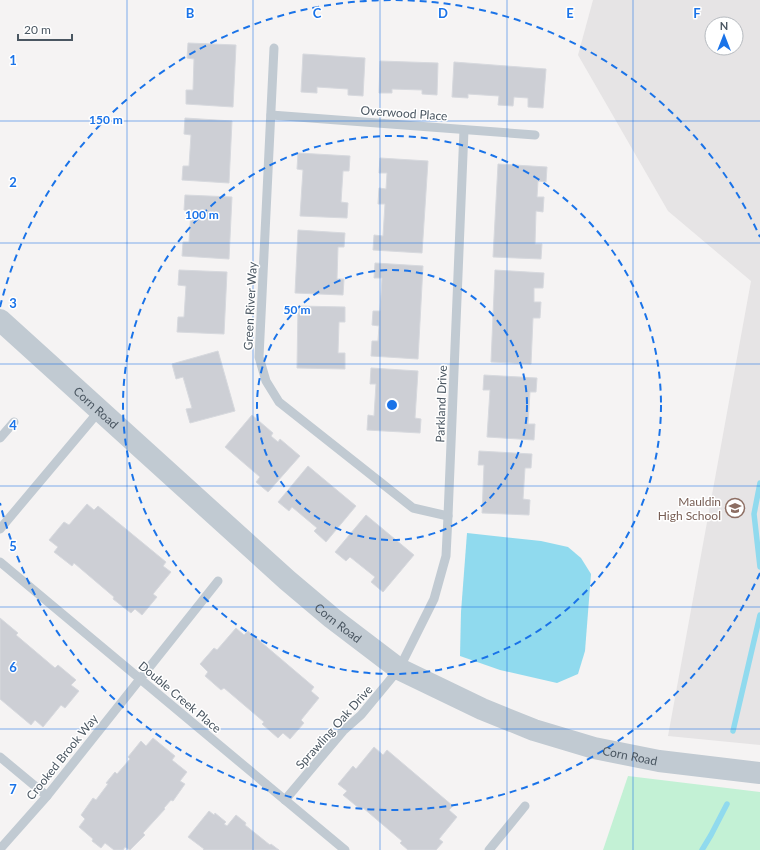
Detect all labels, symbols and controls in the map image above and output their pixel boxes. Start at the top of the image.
text: B [186,5,195,21]
text: C [313,5,322,21]
text: D [438,5,448,21]
text: E [566,5,574,21]
text: F [693,5,701,21]
scale bar [18,16,72,42]
north arrow [704,16,744,56]
text: N [720,19,728,32]
text: 20 m [24,22,51,37]
text: 1 [9,52,17,68]
street label: Overwood Place [360,102,448,124]
text: 150 m [89,112,123,127]
text: 2 [9,174,17,190]
text: 100 m [185,207,219,222]
street label: Green River Way [240,261,260,351]
text: 3 [9,295,17,311]
text: 50 m [284,302,310,317]
street label: Parkland Drive [432,365,450,443]
street label: Corn Road [71,383,122,431]
centre of rings [385,398,399,412]
text: 4 [9,417,17,433]
place label: Mauldin High School [658,494,721,523]
school or university icon: Mauldin High School [724,497,746,519]
text: 5 [9,538,17,554]
street label: Corn Road [312,599,365,646]
street label: Double Creek Place [136,658,224,736]
text: 6 [9,659,17,675]
street label: Sprawling Oak Drive [292,682,376,772]
street label: Crooked Brook Way [23,711,102,803]
street label: Corn Road [601,742,659,768]
text: 7 [9,781,17,797]

